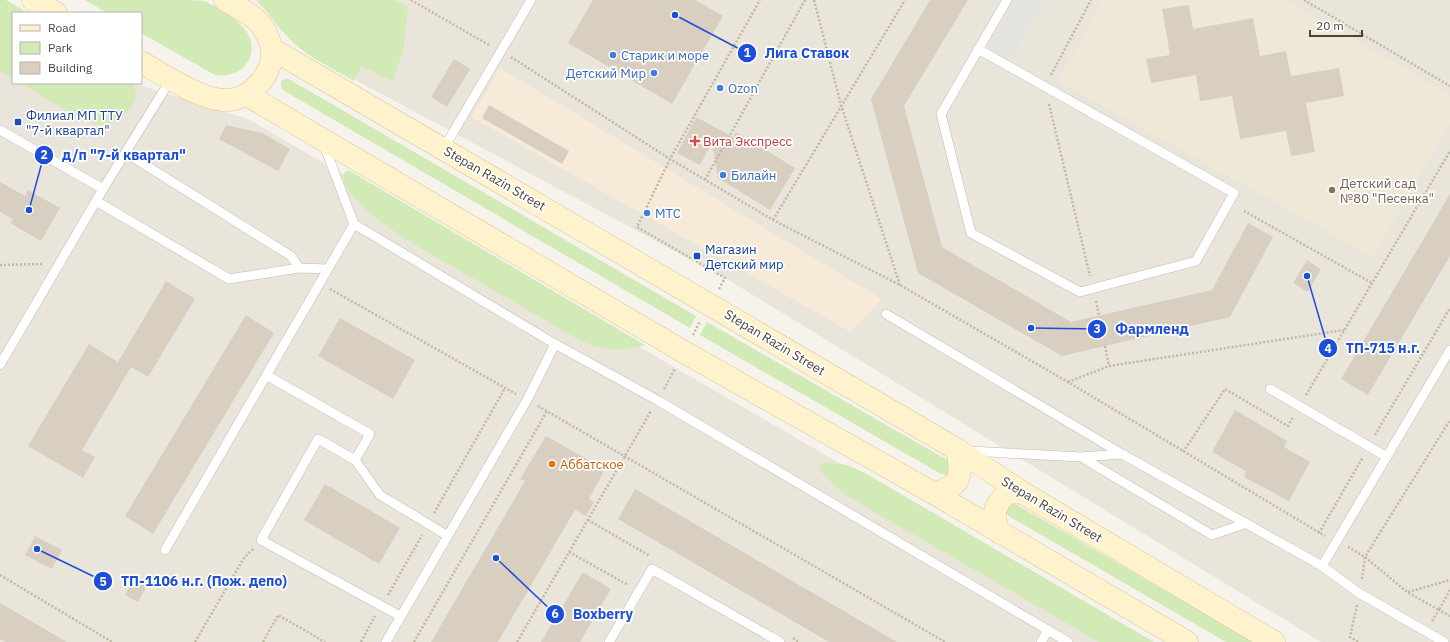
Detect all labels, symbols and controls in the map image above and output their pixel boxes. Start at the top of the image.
legend [12,12,142,84]
scale bar [1310,12,1362,38]
text: 20 m [1316,18,1344,33]
text: Road [48,20,76,35]
text: Park [48,40,73,55]
callout: Лига Ставок [737,40,858,66]
text: Лига Ставок [765,44,849,62]
text: 1 [743,45,751,60]
place label: Старик и море [621,47,709,64]
marker: Старик и море [608,50,618,60]
text: Building [48,60,93,75]
place label: Детский Мир [566,65,646,82]
marker: Детский Мир [649,68,659,78]
place label: Ozon [728,80,758,97]
marker: Ozon [715,83,725,93]
place label: Филиал МП ТТУ "7-й квартал" [26,107,123,139]
marker: Филиал МП ТТУ "7-й квартал" [13,117,23,127]
place label: Вита Экспресс [703,133,792,150]
marker: Вита Экспресс [690,136,700,146]
callout: д/п "7-й квартал" [34,142,194,168]
street label: Stepan Razin Street [441,142,549,214]
text: д/п "7-й квартал" [62,146,186,164]
text: 2 [40,147,48,162]
place label: Билайн [731,167,777,184]
marker: Билайн [718,170,728,180]
place label: Детский сад №80 "Песенка" [1340,175,1434,207]
marker: Детский сад №80 "Песенка" [1327,185,1337,195]
place label: МТС [655,205,681,222]
marker: МТС [642,208,652,218]
place label: Магазин Детский мир [705,241,784,273]
marker: Магазин Детский мир [692,251,702,261]
street label: Stepan Razin Street [721,306,828,379]
callout: Фармленд [1087,316,1197,342]
text: Фармленд [1115,320,1189,338]
text: 3 [1093,321,1101,336]
callout: ТП-715 н.г. [1318,335,1429,361]
text: ТП-715 н.г. [1346,339,1420,357]
text: 4 [1324,341,1332,356]
place label: Аббатское [560,456,624,473]
marker: Аббатское [547,459,557,469]
street label: Stepan Razin Street [998,473,1105,546]
callout: ТП-1106 н.г. (Пож. депо) [93,568,295,594]
text: ТП-1106 н.г. (Пож. депо) [121,572,287,590]
text: 5 [99,574,107,589]
callout: Boxberry [545,601,641,627]
text: Boxberry [573,605,634,623]
text: 6 [551,606,559,621]

